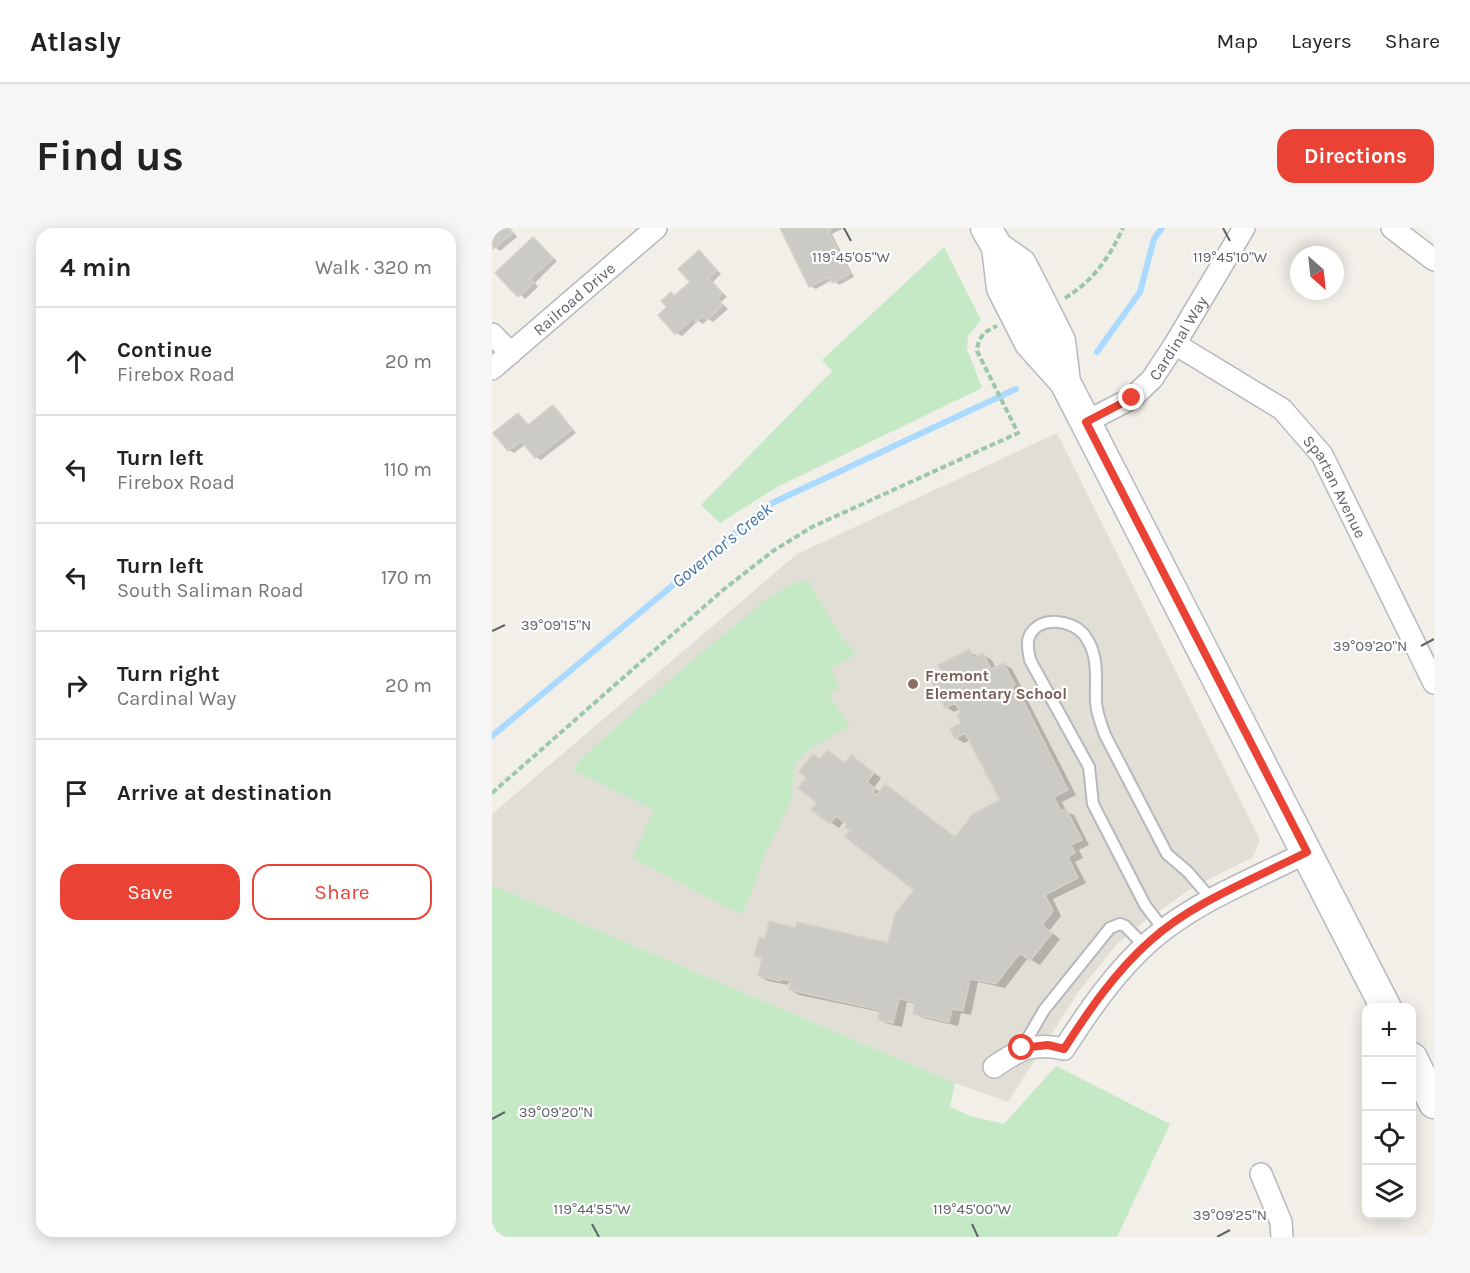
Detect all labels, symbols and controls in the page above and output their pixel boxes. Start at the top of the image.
text: Atlasly [30,25,121,58]
text: Map [1216,29,1258,53]
text: Layers [1291,29,1352,53]
text: Share [1385,29,1440,53]
button: Directions [1277,129,1434,183]
text: Find us [36,131,184,181]
north arrow [1290,246,1344,300]
text: 119°45'05"W [812,248,891,266]
text: 119°45'10"W [1193,248,1268,266]
text: 4 min [60,252,131,283]
text: Walk · 320 m [315,256,432,279]
street label: Railroad Drive [529,259,619,339]
street label: Cardinal Way [1145,292,1212,384]
text: Continue [117,337,212,363]
icon: ahead [60,345,93,378]
text: 20 m [385,350,432,373]
text: Firebox Road [117,363,235,386]
route end [1118,384,1144,410]
street label: Spartan Avenue [1299,431,1370,541]
text: Turn left [117,445,204,471]
icon: left [60,453,93,486]
text: 110 m [383,458,432,481]
text: Firebox Road [117,471,235,494]
water label: Governor's Creek [667,497,777,592]
text: Turn left [117,553,204,579]
icon: left [60,561,93,594]
text: 170 m [381,566,432,589]
text: South Saliman Road [117,579,304,602]
text: 39°09'15"N [521,616,591,634]
text: 39°09'20"N [1333,637,1407,655]
text: Turn right [117,661,220,687]
place label: Fremont Elementary School [925,666,1067,703]
icon: right [60,669,93,702]
text: 20 m [385,674,432,697]
marker: Fremont Elementary School [906,677,920,691]
text: Cardinal Way [117,687,236,710]
icon: arrive [60,777,93,810]
text: Arrive at destination [117,780,332,806]
button: Save [60,864,240,920]
button: Share [252,864,432,920]
map controls [1362,1003,1416,1219]
button: + [1362,1003,1416,1057]
route start [1008,1034,1034,1060]
button: − [1362,1057,1416,1111]
text: 39°09'20"N [519,1103,593,1121]
button: locate [1362,1111,1416,1165]
button: layers [1362,1165,1416,1219]
text: 119°44'55"W [553,1200,631,1218]
text: 119°45'00"W [933,1200,1012,1218]
text: 39°09'25"N [1193,1206,1267,1224]

